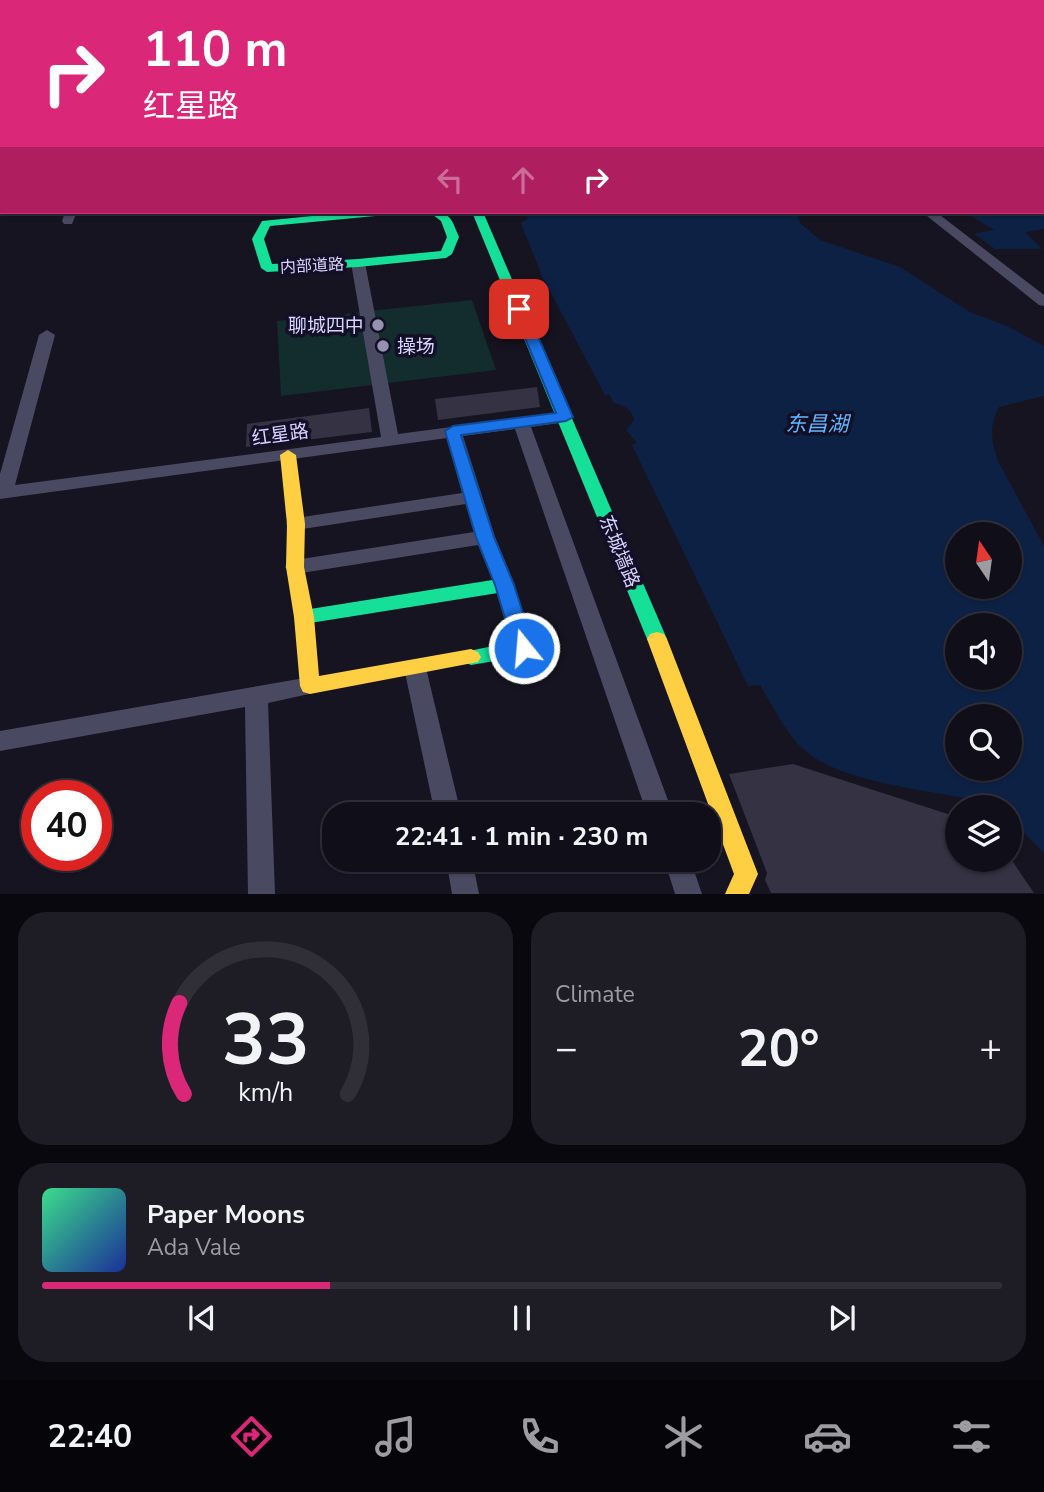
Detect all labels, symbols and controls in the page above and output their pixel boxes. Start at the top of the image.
text: 110 m [143,16,287,83]
icon: right [28,28,119,119]
text: 红星路 [143,85,239,128]
icon: left [431,161,469,199]
icon: ahead [504,161,542,199]
icon: right [577,161,615,199]
street label: 内部道路 [280,253,345,279]
pin [489,279,549,339]
icon: arrive [500,290,538,328]
place label: 聊城四中 [288,313,364,339]
marker: 聊城四中 [370,317,386,333]
place label: 操场 [397,334,435,360]
marker: 操场 [375,338,391,354]
water label: 东昌湖 [786,410,851,438]
street label: 红星路 [250,418,310,452]
street label: 东城墙路 [593,511,645,591]
north arrow [945,522,1022,598]
map controls [945,522,1022,872]
position arrow [487,611,561,685]
button: sound [945,613,1022,690]
button: search [945,704,1022,781]
speed limit sign: 40 [21,780,112,871]
button: layers [945,795,1022,872]
text: 22:41 · 1 min · 230 m [395,819,648,854]
text: Climate [555,979,635,1010]
text: 33 [222,991,309,1091]
text: 20° [737,1013,820,1084]
text: − [555,1023,578,1074]
text: + [979,1023,1002,1074]
text: km/h [238,1076,293,1110]
text: Paper Moons [147,1197,305,1232]
text: Ada Vale [147,1232,241,1263]
icon: previous [183,1299,221,1337]
icon: pause [503,1299,541,1337]
icon: next [823,1299,861,1337]
icon: directions [227,1412,276,1461]
icon: music [371,1412,420,1461]
icon: phone [515,1412,564,1461]
icon: climate [659,1412,708,1461]
icon: car [803,1412,852,1461]
icon: filters [947,1412,996,1461]
text: 22:40 [48,1415,132,1458]

